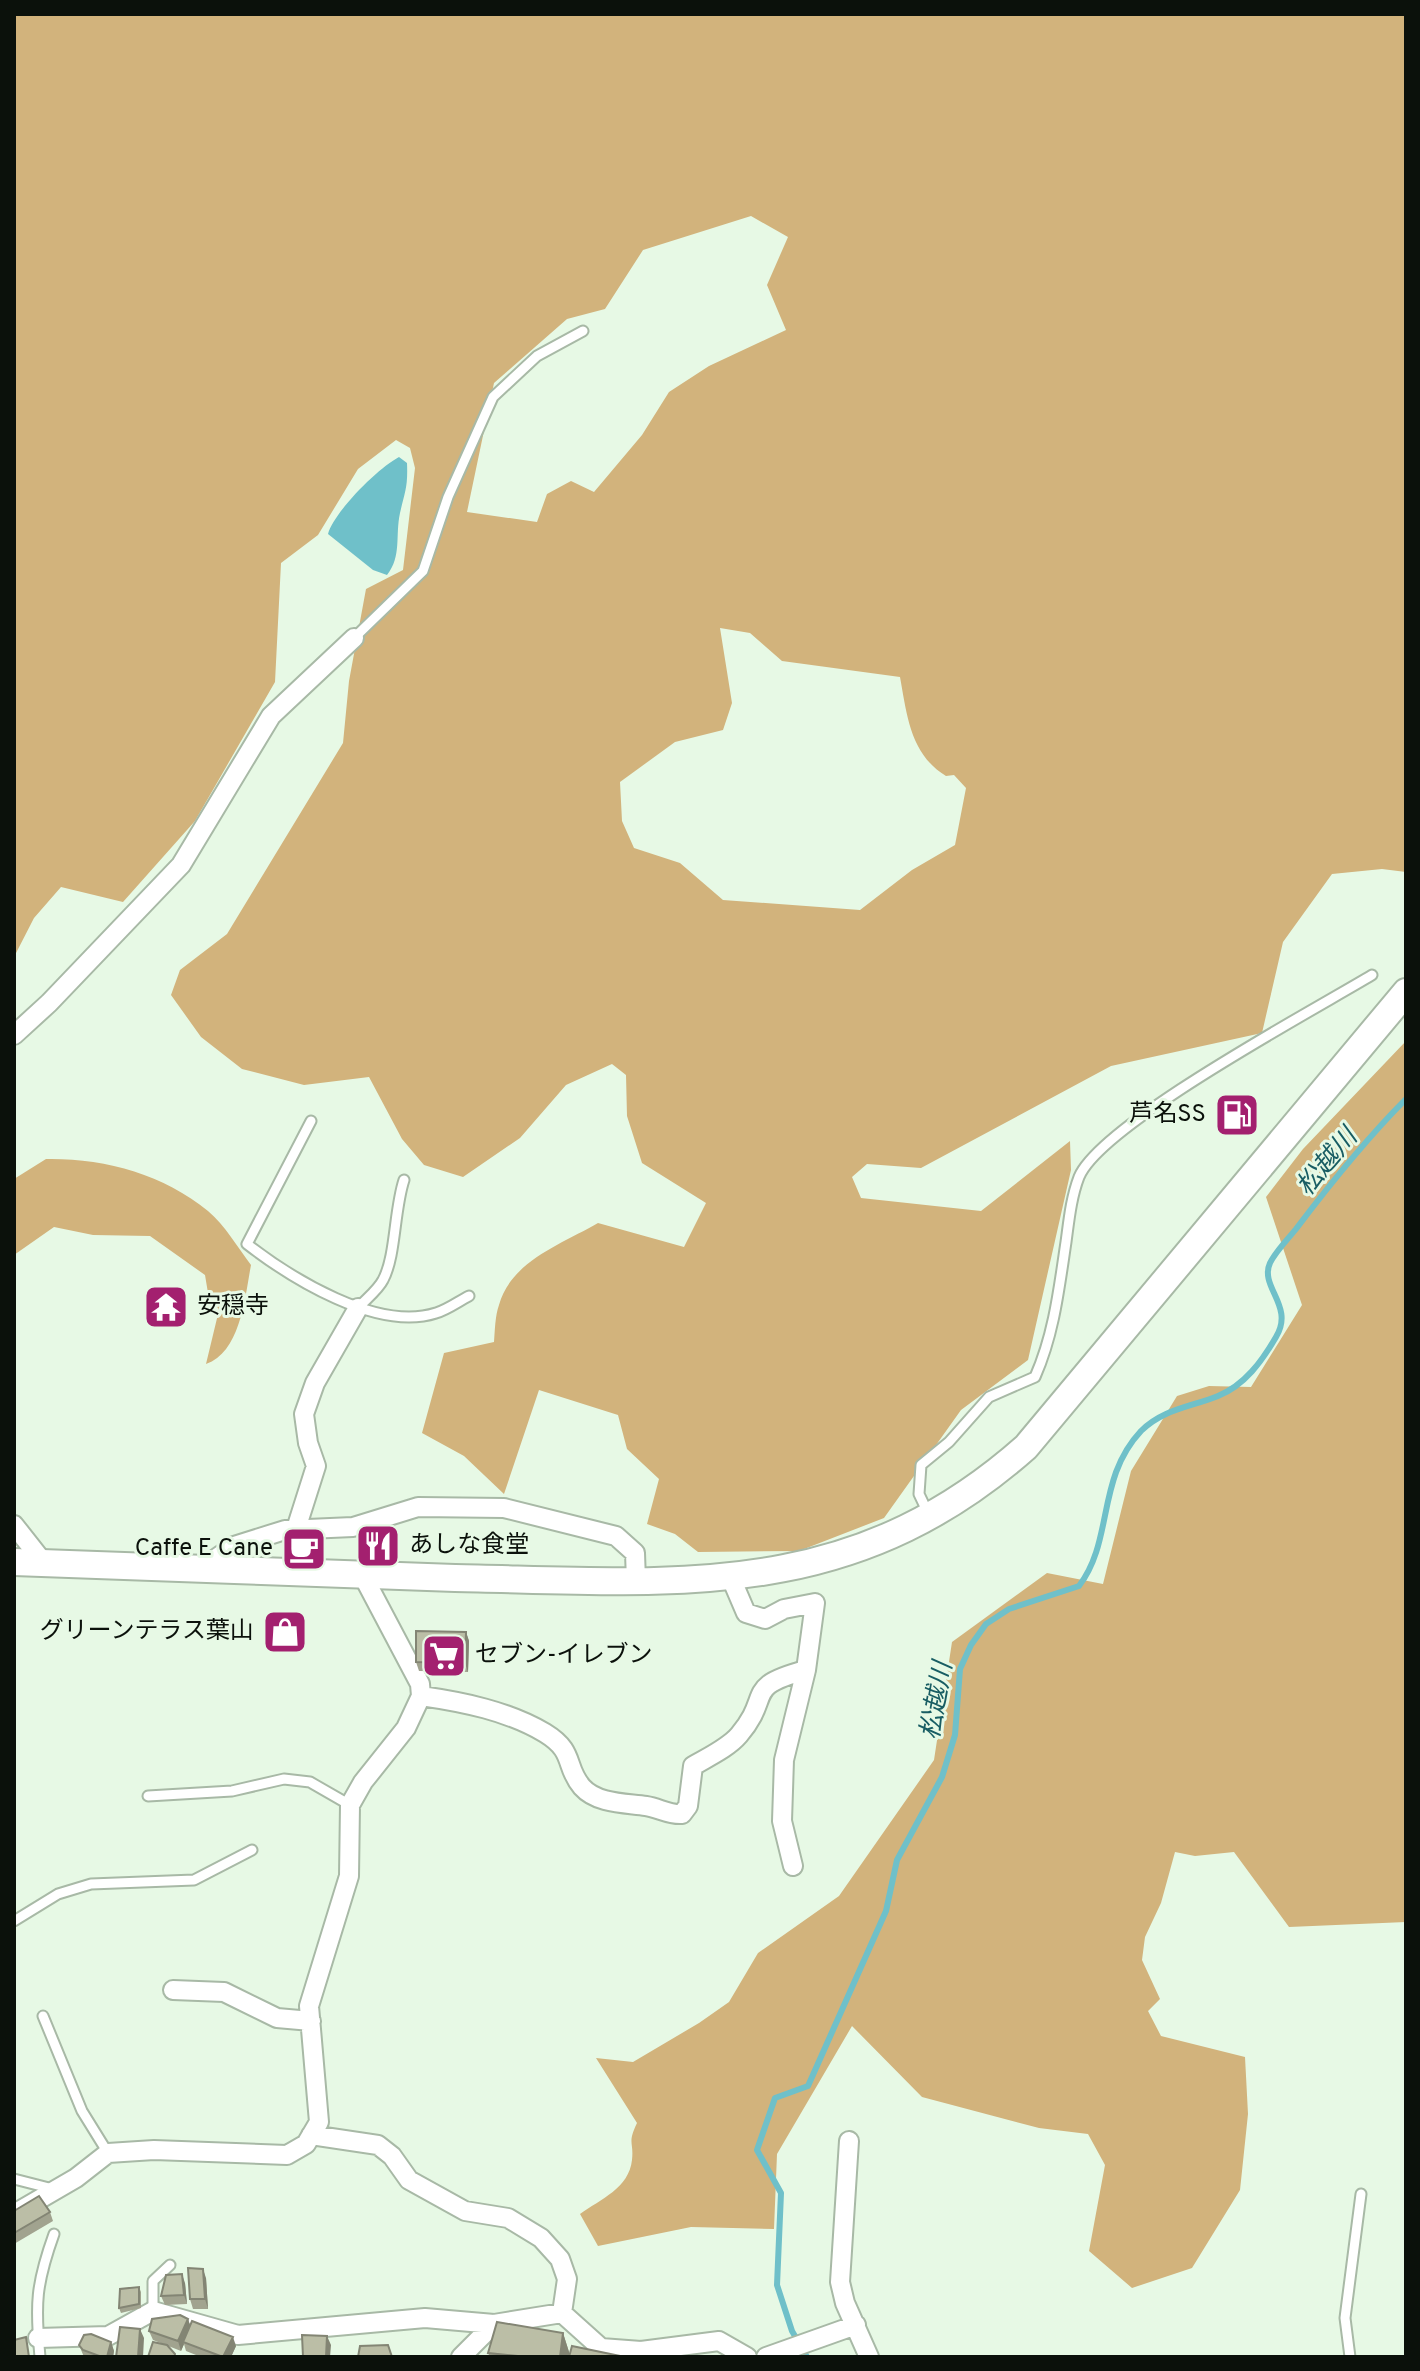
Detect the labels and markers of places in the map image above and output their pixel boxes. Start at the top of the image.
fuel station icon: 芦名SS [1213,1091,1261,1139]
place label: 芦名SS [1129,1100,1206,1130]
temple icon: 安穏寺 [142,1283,190,1331]
place label: 安穏寺 [197,1292,269,1322]
restaurant icon: あしな食堂 [354,1522,402,1570]
cafe icon: Caffe E Cane [280,1525,328,1573]
place label: あしな食堂 [409,1531,529,1561]
place label: Caffe E Cane [135,1534,273,1564]
shop icon: グリーンテラス葉山 [261,1608,309,1656]
place label: グリーンテラス葉山 [40,1617,254,1647]
supermarket icon: セブン-イレブン [420,1632,468,1680]
place label: セブン-イレブン [475,1641,653,1671]

